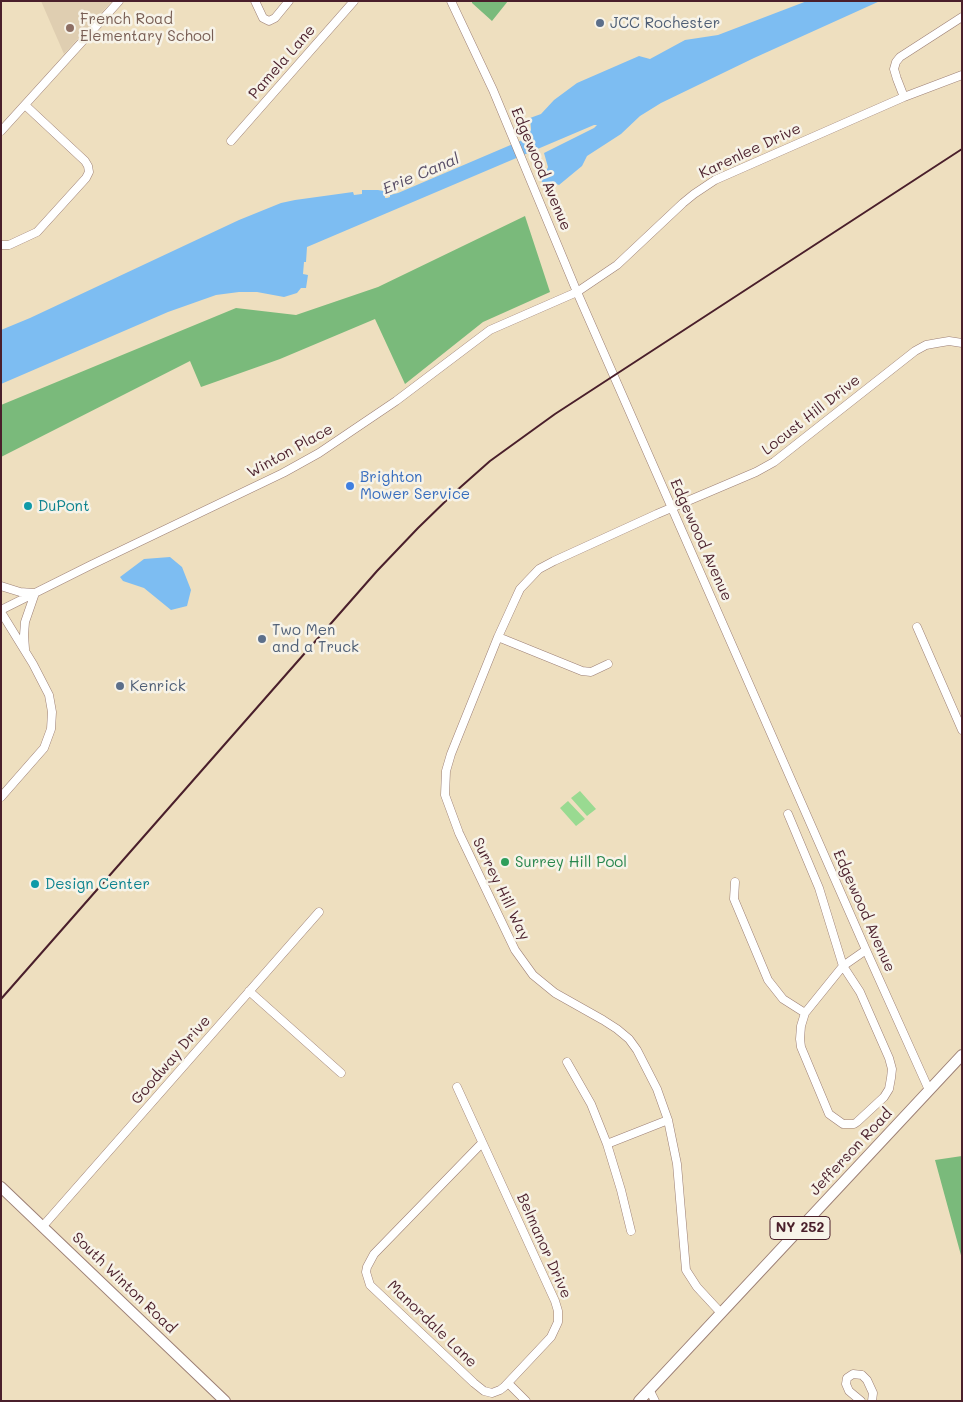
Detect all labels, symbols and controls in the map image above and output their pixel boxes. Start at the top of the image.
place label: French Road Elementary School [80,10,215,45]
place label: JCC Rochester [610,14,720,32]
marker: JCC Rochester [594,17,606,29]
street label: Pamela Lane [245,21,319,103]
marker: French Road Elementary School [64,22,76,34]
street label: Edgewood Avenue [507,105,575,233]
street label: Karenlee Drive [696,120,804,182]
water label: Erie Canal [380,149,462,199]
street label: Locust Hill Drive [758,371,864,459]
street label: Winton Place [244,420,336,482]
place label: Brighton Mower Service [360,468,470,503]
street label: Edgewood Avenue [666,476,736,604]
marker: Brighton Mower Service [344,480,356,492]
place label: DuPont [38,497,89,515]
marker: DuPont [22,500,34,512]
place label: Two Men and a Truck [272,621,359,656]
marker: Two Men and a Truck [256,633,268,645]
place label: Kenrick [130,677,186,695]
marker: Kenrick [114,680,126,692]
street label: Surrey Hill Way [468,835,534,943]
street label: Edgewood Avenue [829,847,899,975]
place label: Surrey Hill Pool [515,853,627,871]
marker: Surrey Hill Pool [499,856,511,868]
place label: Design Center [45,875,150,893]
marker: Design Center [29,878,41,890]
street label: Goodway Drive [128,1012,214,1108]
street label: Jefferson Road [806,1105,896,1199]
street label: Belmanor Drive [513,1191,575,1301]
road number: NY 252 [770,1216,830,1240]
street label: South Winton Road [68,1229,180,1337]
street label: Manordale Lane [383,1277,481,1371]

